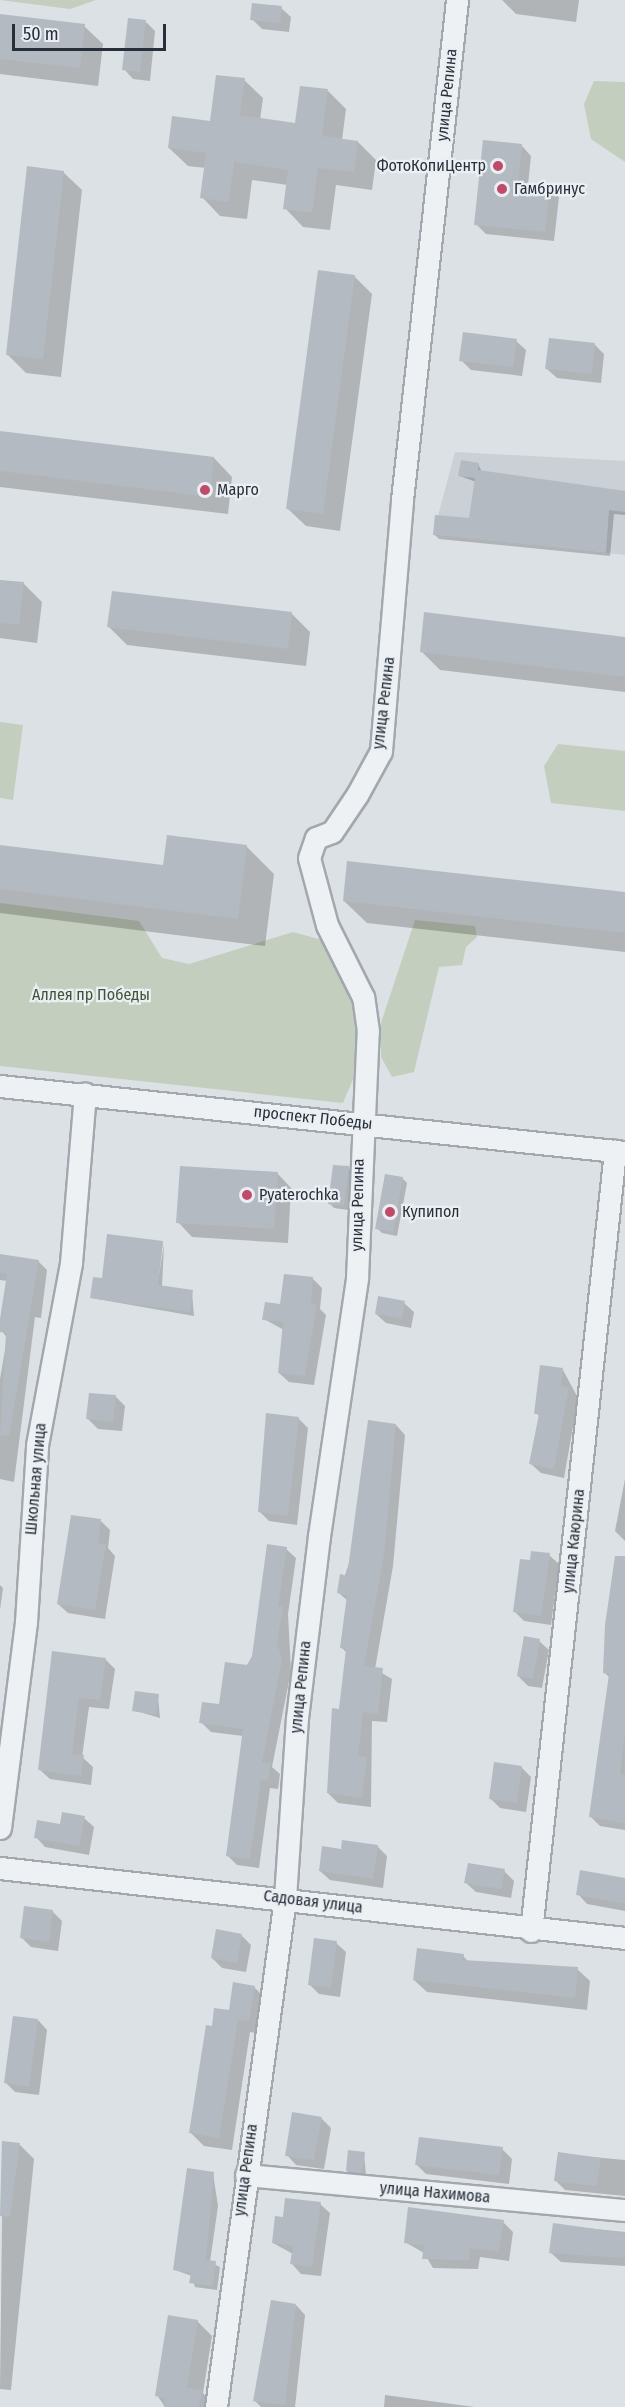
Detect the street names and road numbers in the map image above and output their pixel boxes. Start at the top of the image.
street label: улица Репина [433,48,461,142]
street label: улица Репина [369,656,399,750]
street label: проспект Победы [253,1102,373,1134]
street label: улица Репина [348,1158,368,1252]
street label: Школьная улица [22,1422,50,1536]
street label: улица Каюрина [559,1488,589,1594]
street label: улица Репина [287,1640,315,1734]
street label: Садовая улица [262,1886,364,1918]
street label: улица Репина [230,2123,262,2217]
street label: улица Нахимова [379,2179,491,2207]

